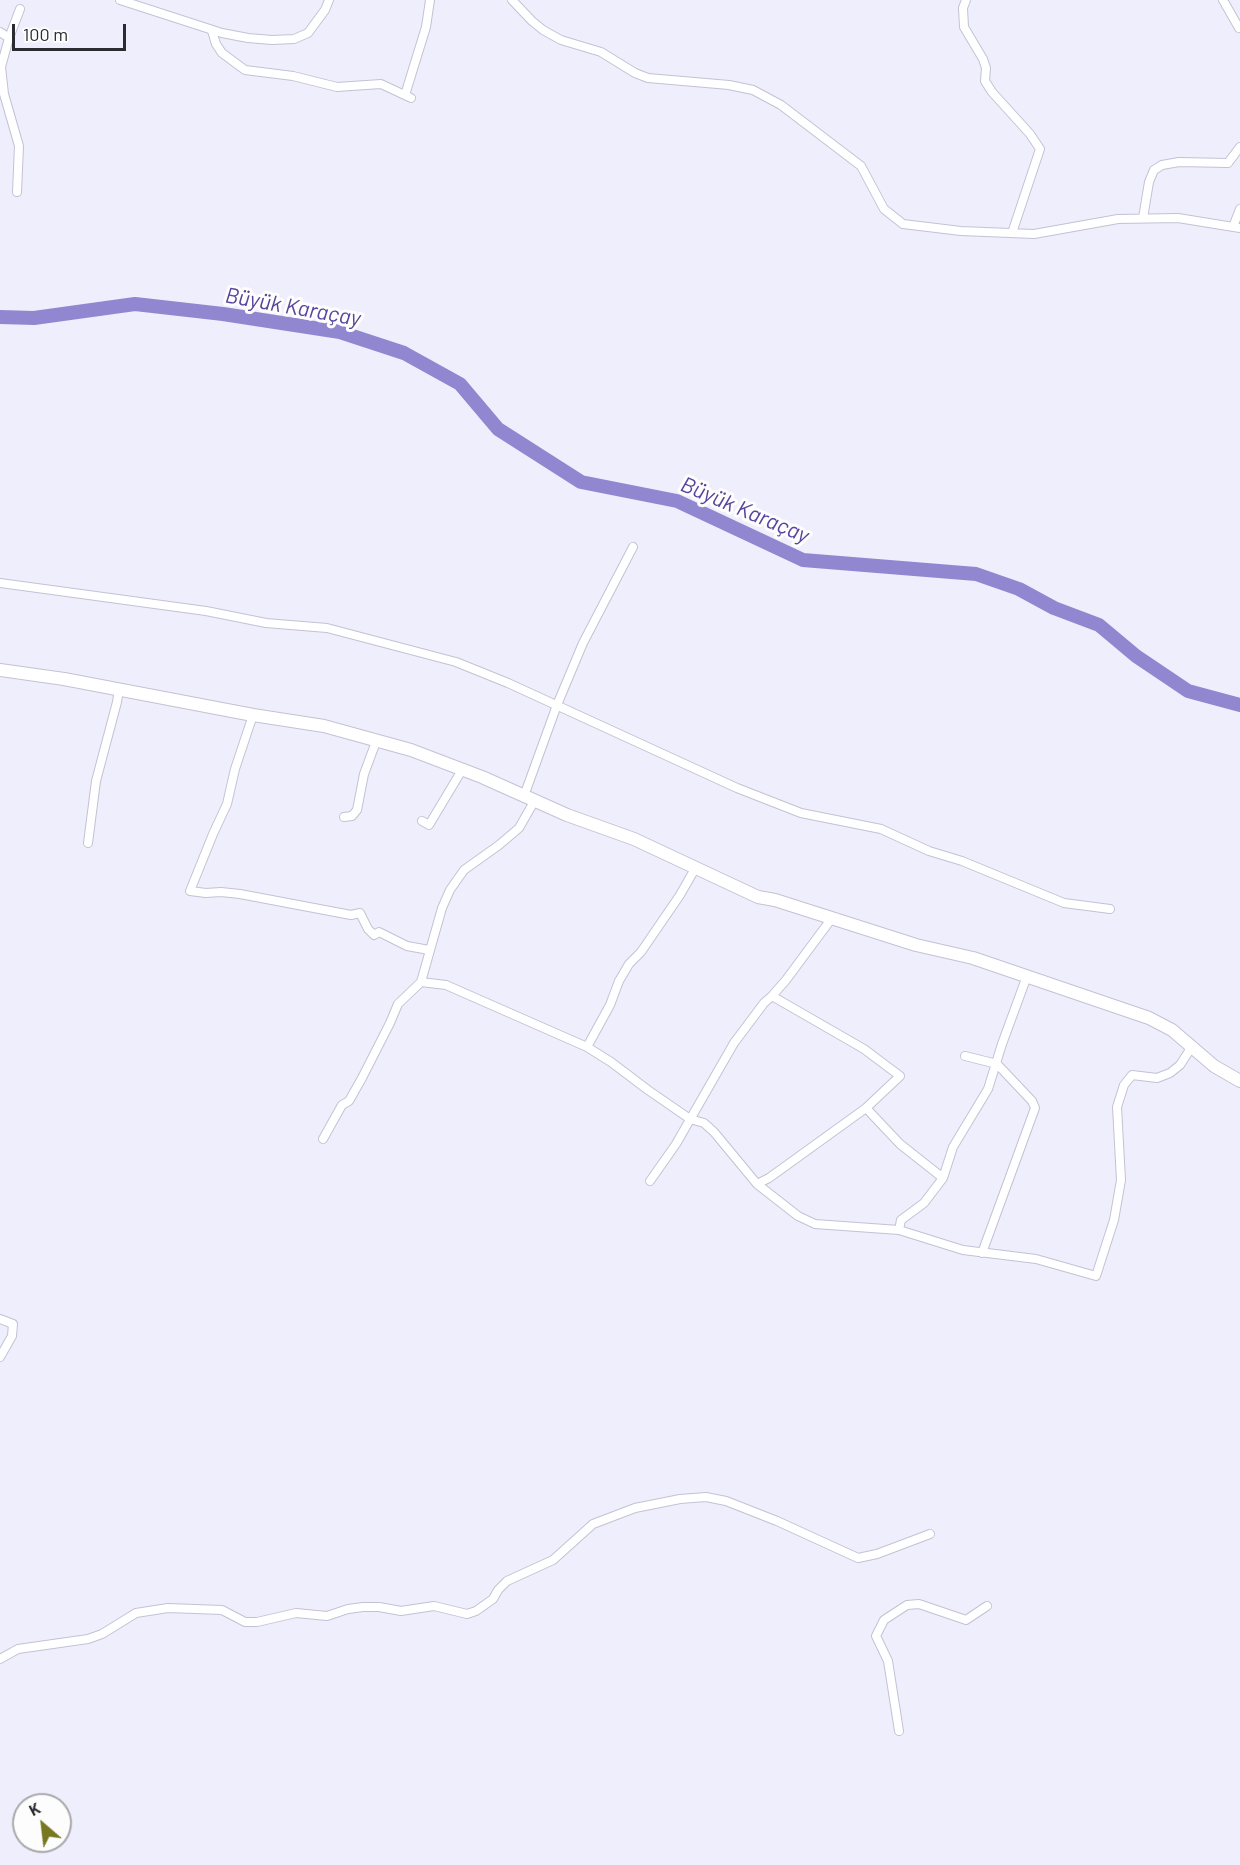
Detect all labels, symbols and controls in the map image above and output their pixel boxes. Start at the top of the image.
scale bar [15,12,129,50]
text: 100 m [23,23,68,45]
water label: Büyük Karaçay [223,282,363,332]
water label: Büyük Karaçay [677,471,813,549]
north arrow [12,1793,72,1853]
text: K [25,1798,43,1819]

